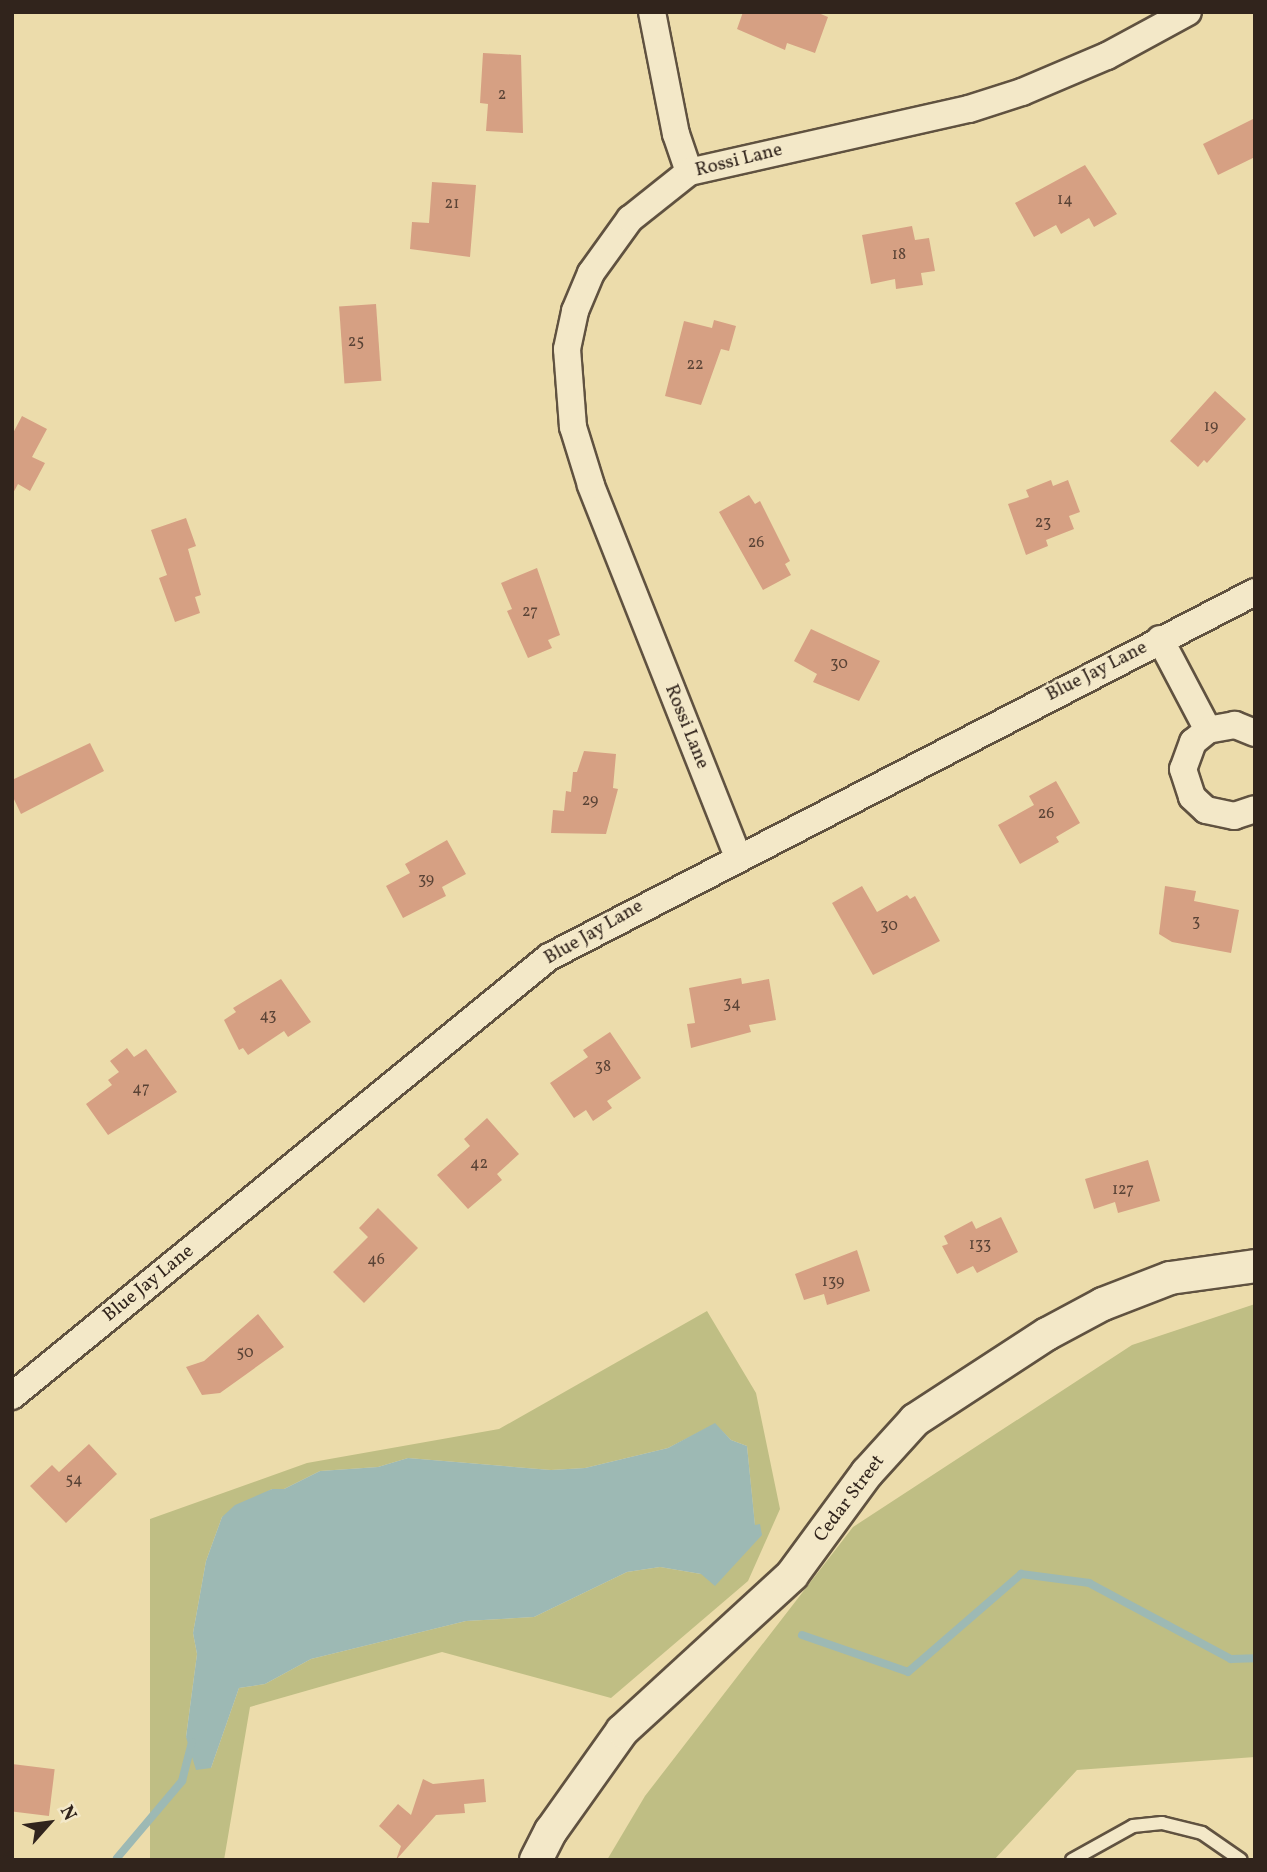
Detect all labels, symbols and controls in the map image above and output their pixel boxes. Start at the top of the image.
house number: 2 [498,85,506,105]
street label: Rossi Lane [693,139,785,183]
house number: 14 [1057,190,1073,210]
house number: 21 [445,194,459,214]
house number: 18 [892,245,906,265]
house number: 25 [348,332,364,352]
house number: 22 [686,355,704,375]
house number: 19 [1204,417,1218,437]
house number: 23 [1035,513,1051,533]
house number: 26 [748,533,764,553]
house number: 27 [522,602,538,622]
street label: Blue Jay Lane [1043,637,1151,707]
house number: 30 [830,654,848,674]
street label: Rossi Lane [659,681,713,773]
house number: 29 [582,791,598,811]
house number: 26 [1038,804,1054,824]
house number: 39 [418,870,434,890]
street label: Blue Jay Lane [540,895,648,971]
house number: 3 [1192,912,1200,932]
house number: 30 [880,916,898,936]
house number: 34 [723,994,741,1014]
house number: 43 [259,1006,277,1026]
house number: 38 [595,1057,611,1077]
house number: 47 [132,1079,150,1099]
house number: 42 [470,1154,488,1174]
house number: 127 [1112,1180,1134,1200]
house number: 133 [969,1235,991,1255]
street label: Blue Jay Lane [99,1240,199,1328]
house number: 46 [367,1250,385,1270]
house number: 139 [822,1272,844,1292]
house number: 50 [237,1343,253,1363]
street label: Cedar Street [810,1451,890,1547]
house number: 54 [65,1470,83,1490]
north arrow [14,1788,84,1858]
text: N [53,1801,82,1825]

